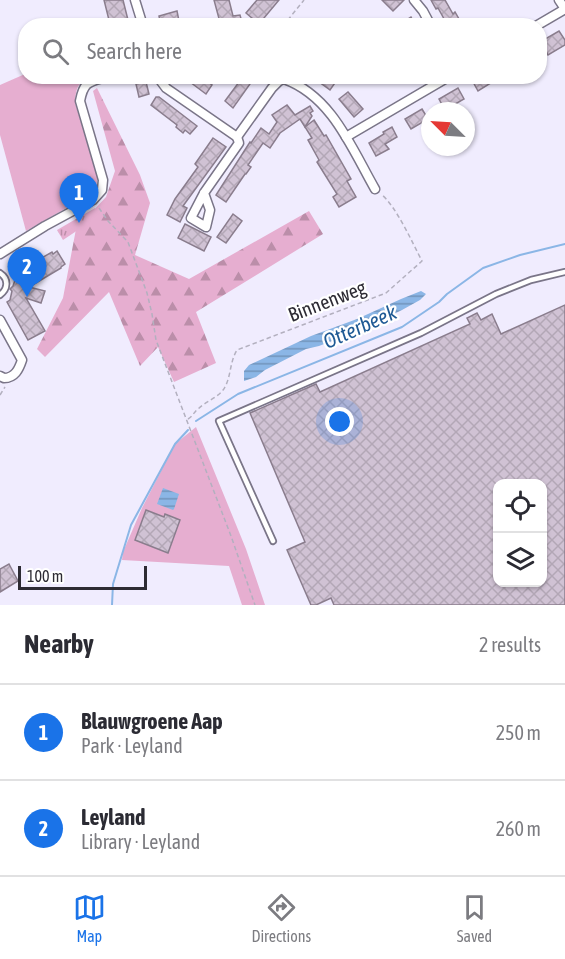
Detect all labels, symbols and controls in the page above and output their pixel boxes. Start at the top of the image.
search box [18,18,547,84]
icon: search [39,35,72,68]
text: Search here [87,38,182,64]
north arrow [421,102,475,156]
pin: 1 [60,174,98,223]
pin: 2 [8,248,46,297]
street label: Binnenweg [285,275,369,326]
water label: Otterbeek [319,299,401,353]
your location [325,407,354,436]
map controls [493,479,547,587]
button: locate [493,479,547,533]
button: layers [493,533,547,587]
scale bar [18,563,147,590]
text: 100 m [27,567,63,585]
text: Nearby [24,629,94,659]
text: 2 results [479,633,541,656]
text: Blauwgroene Aap [81,708,223,734]
text: 1 [39,721,48,744]
text: 250 m [496,721,541,744]
text: Park · Leyland [81,734,183,757]
text: Leyland [81,804,146,830]
text: 2 [39,817,48,840]
text: 260 m [496,817,541,840]
text: Library · Leyland [81,830,200,853]
tab: Map [73,891,106,945]
tab: Directions [251,891,311,945]
tab: Saved [457,891,492,945]

